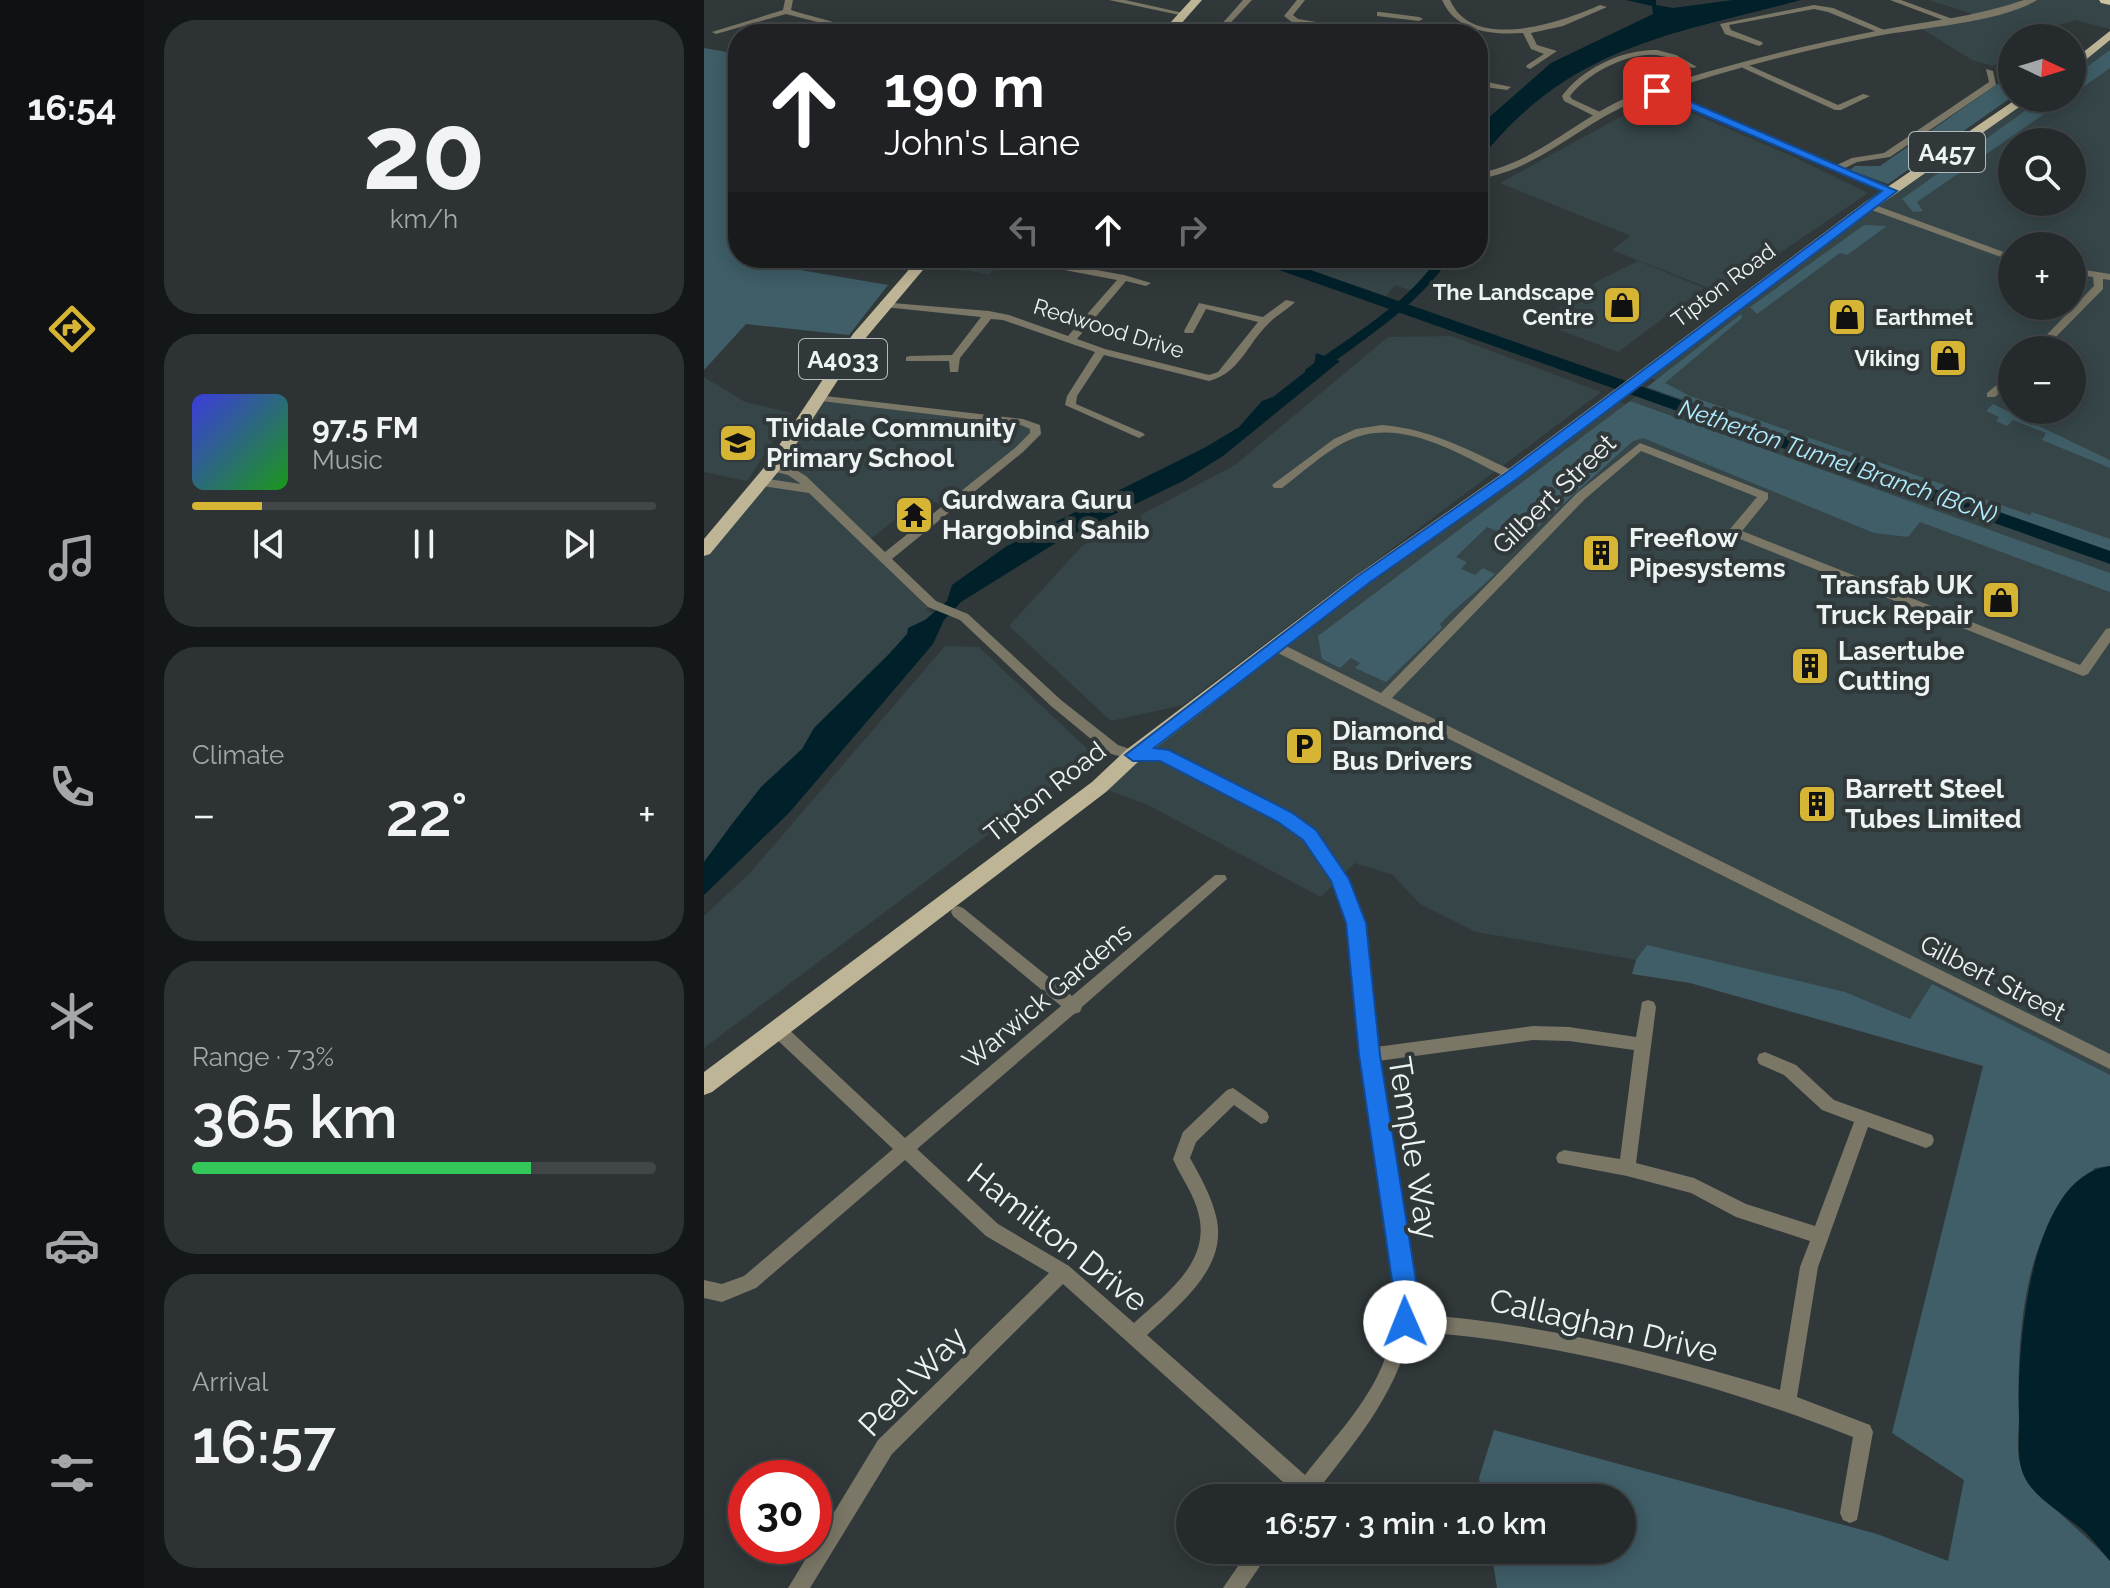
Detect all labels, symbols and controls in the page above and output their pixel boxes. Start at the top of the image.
north arrow [1998,24,2086,112]
map controls [1998,24,2086,424]
text: 190 m [884,54,1045,120]
icon: ahead [752,56,856,160]
pin [1623,57,1691,125]
icon: arrive [1635,69,1679,113]
text: 16:54 [27,86,117,128]
text: 20 [363,91,485,213]
text: John's Lane [884,121,1080,163]
button: search [1998,128,2086,216]
road number: A457 [1909,132,1985,172]
text: km/h [390,204,458,234]
icon: left [1002,208,1046,252]
icon: ahead [1086,208,1130,252]
icon: right [1170,208,1214,252]
button: + [1998,232,2086,320]
street label: Tipton Road [1666,238,1780,332]
place label: The Landscape Centre [1433,279,1594,330]
shop icon: The Landscape Centre [1601,284,1643,326]
street label: Redwood Drive [1031,293,1187,363]
shop icon: Earthmet [1826,296,1868,338]
icon: directions [44,301,100,357]
place label: Earthmet [1875,304,1974,330]
button: − [1998,336,2086,424]
shop icon: Viking [1927,337,1969,379]
road number: A4033 [799,339,887,379]
place label: Viking [1854,345,1920,371]
water label: Netherton Tunnel Branch (BCN) [1675,393,2001,529]
text: 97.5 FM [312,410,419,445]
place label: Tividale Community Primary School [766,413,1016,473]
school or university icon: Tividale Community Primary School [717,422,759,464]
street label: Gilbert Street [1486,428,1622,560]
text: Music [312,445,383,475]
place label: Gurdwara Guru Hargobind Sahib [942,485,1150,545]
temple icon: Gurdwara Guru Hargobind Sahib [893,494,935,536]
icon: previous [247,522,291,566]
icon: pause [402,522,446,566]
icon: next [557,522,601,566]
place label: Freeflow Pipesystems [1629,523,1786,583]
icon: music [44,530,100,586]
building icon: Freeflow Pipesystems [1580,532,1622,574]
place label: Transfab UK Truck Repair [1816,570,1974,630]
shop icon: Transfab UK Truck Repair [1980,579,2022,621]
place label: Lasertube Cutting [1838,636,1965,696]
building icon: Lasertube Cutting [1789,645,1831,687]
place label: Diamond Bus Drivers [1332,716,1472,776]
parking icon: Diamond Bus Drivers [1283,725,1325,767]
street label: Tipton Road [978,735,1112,849]
text: Climate [192,740,284,770]
icon: phone [44,759,100,815]
place label: Barrett Steel Tubes Limited [1845,774,2022,834]
text: 22° [386,780,468,850]
building icon: Barrett Steel Tubes Limited [1796,783,1838,825]
text: − [192,789,216,840]
text: + [638,789,656,840]
street label: Warwick Gardens [956,917,1138,1075]
street label: Gilbert Street [1915,928,2071,1028]
icon: climate [44,988,100,1044]
text: Range · 73% [192,1042,334,1072]
street label: Temple Way [1381,1054,1447,1242]
text: 365 km [192,1082,398,1152]
street label: Hamilton Drive [960,1155,1156,1319]
icon: car [44,1217,100,1273]
position arrow [1363,1280,1447,1364]
street label: Callaghan Drive [1486,1281,1722,1369]
street label: Peel Way [851,1319,973,1443]
text: Arrival [192,1367,268,1397]
text: 16:57 [192,1407,336,1477]
icon: filters [44,1445,100,1501]
speed limit sign: 30 [728,1460,832,1564]
text: 16:57 · 3 min · 1.0 km [1265,1506,1547,1541]

